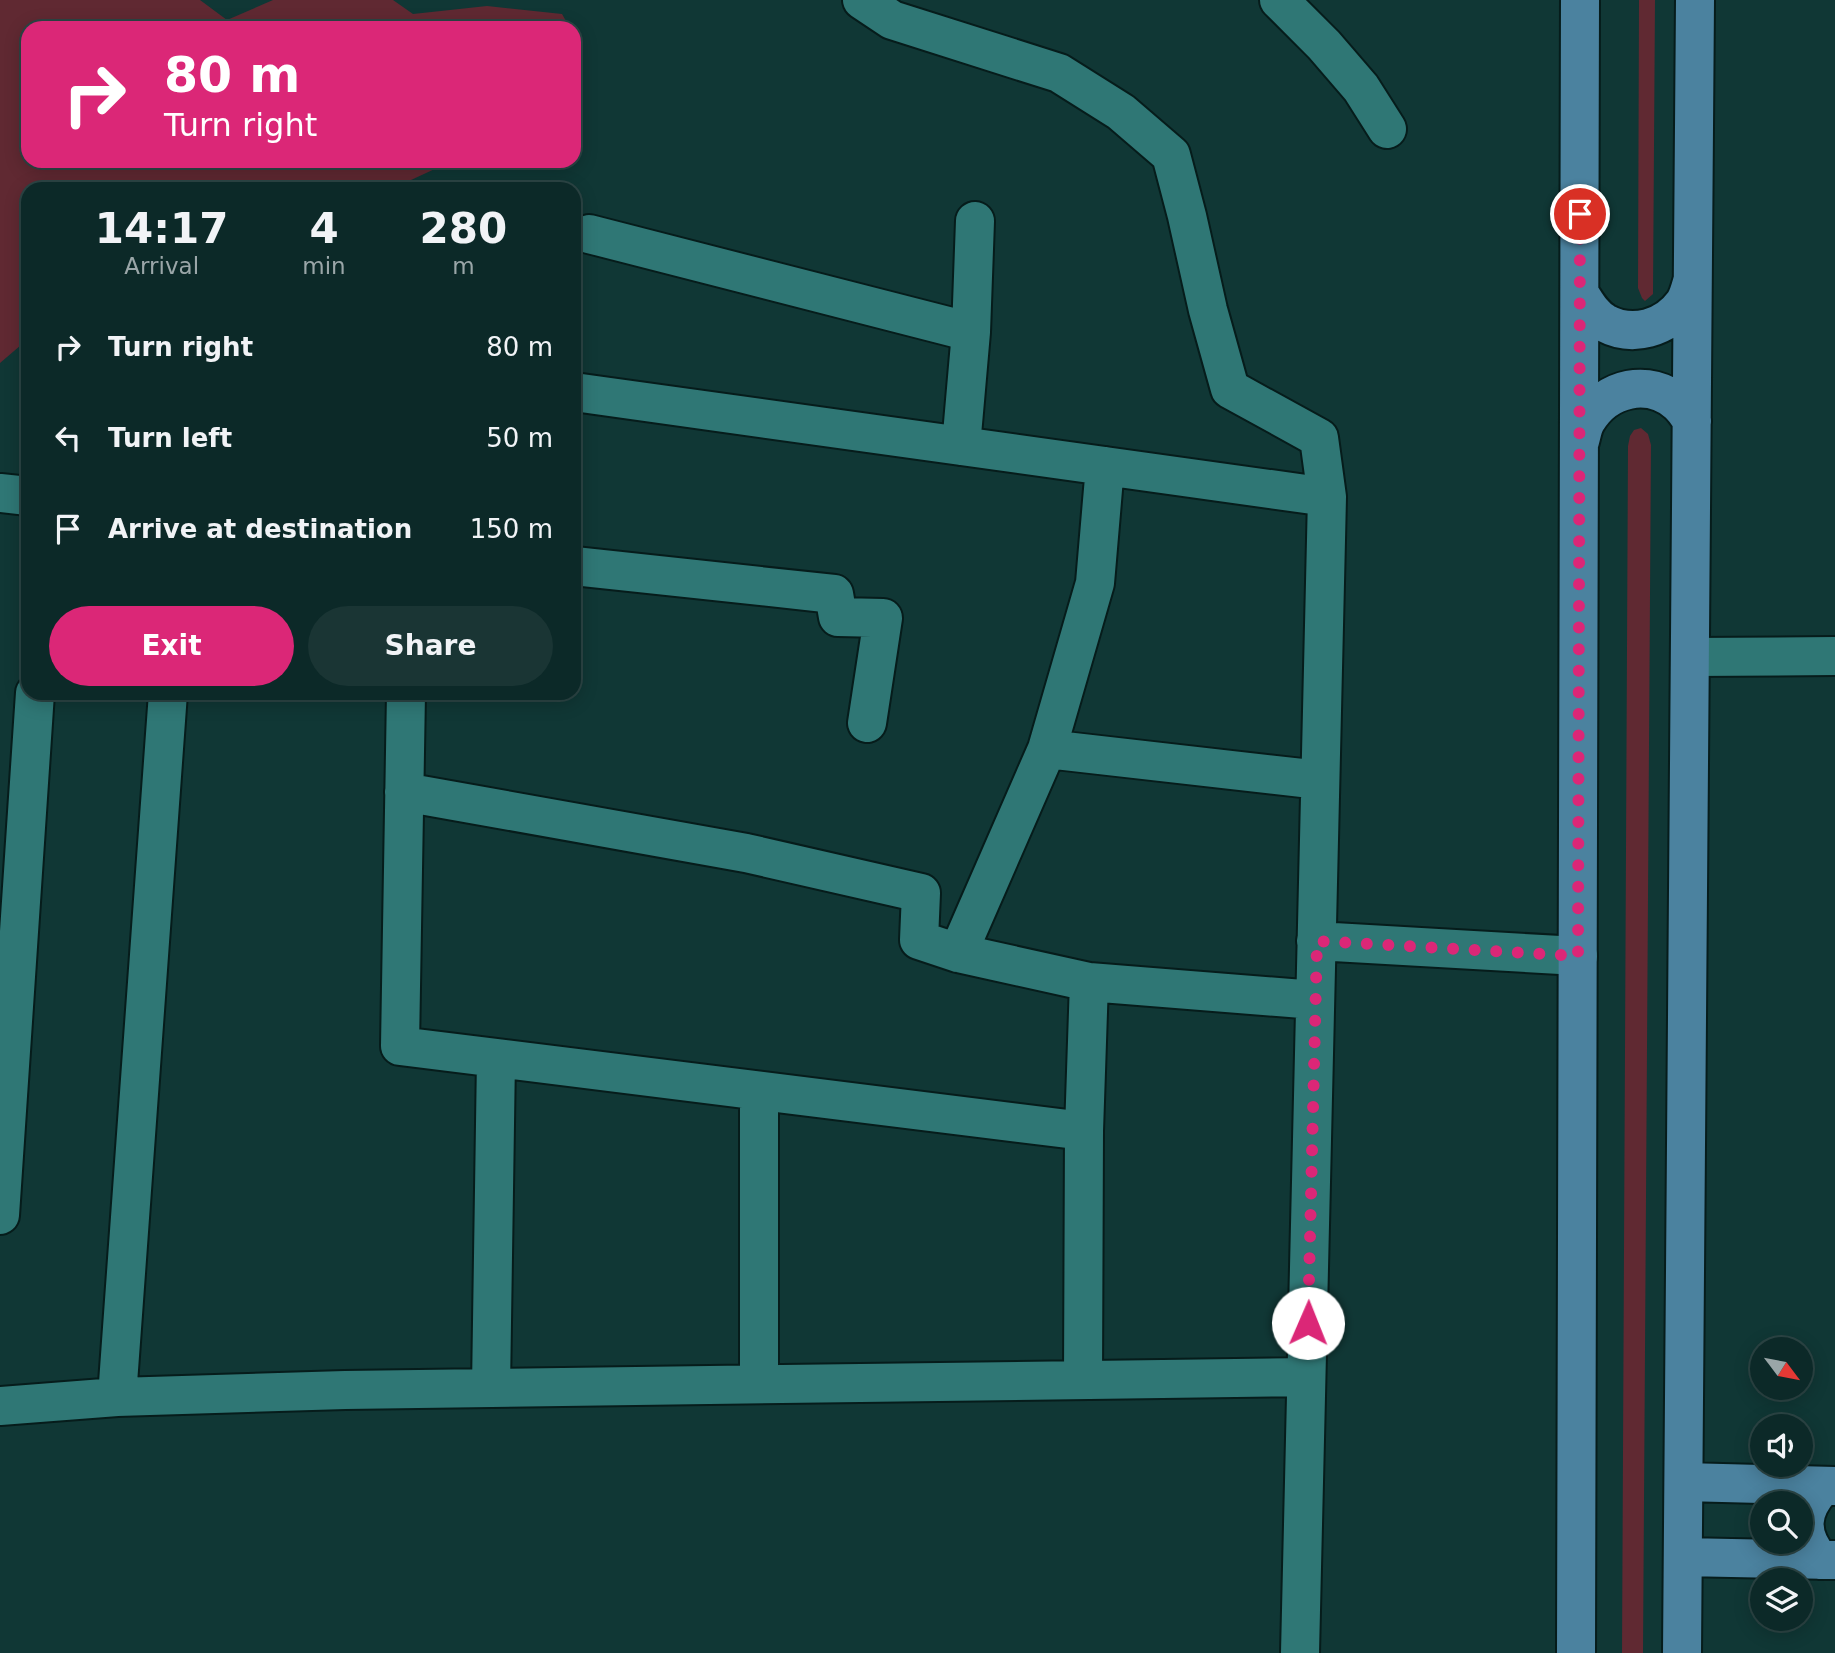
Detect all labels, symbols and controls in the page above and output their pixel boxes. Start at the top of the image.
text: 80 m [164,47,300,104]
icon: right [49,49,140,140]
text: Turn right [164,106,317,144]
pin [1550,184,1610,244]
icon: arrive [1561,195,1599,233]
text: 14:17 [95,204,229,253]
text: 4 [309,204,339,253]
text: 280 [420,204,507,253]
text: Arrival [124,253,199,279]
text: min [302,253,346,279]
text: m [452,253,475,279]
icon: right [49,328,87,366]
text: Turn right [108,332,253,362]
text: 80 m [486,332,553,362]
icon: left [49,419,87,457]
text: Turn left [108,423,232,453]
text: 50 m [486,423,553,453]
icon: arrive [49,510,87,548]
text: Arrive at destination [108,514,412,544]
text: 150 m [470,514,553,544]
button: Exit [49,606,294,686]
button: Share [308,606,553,686]
position arrow [1271,1286,1345,1360]
north arrow [1750,1337,1813,1400]
map controls [1750,1337,1813,1631]
button: sound [1750,1414,1813,1477]
button: search [1750,1491,1813,1554]
button: layers [1750,1568,1813,1631]

